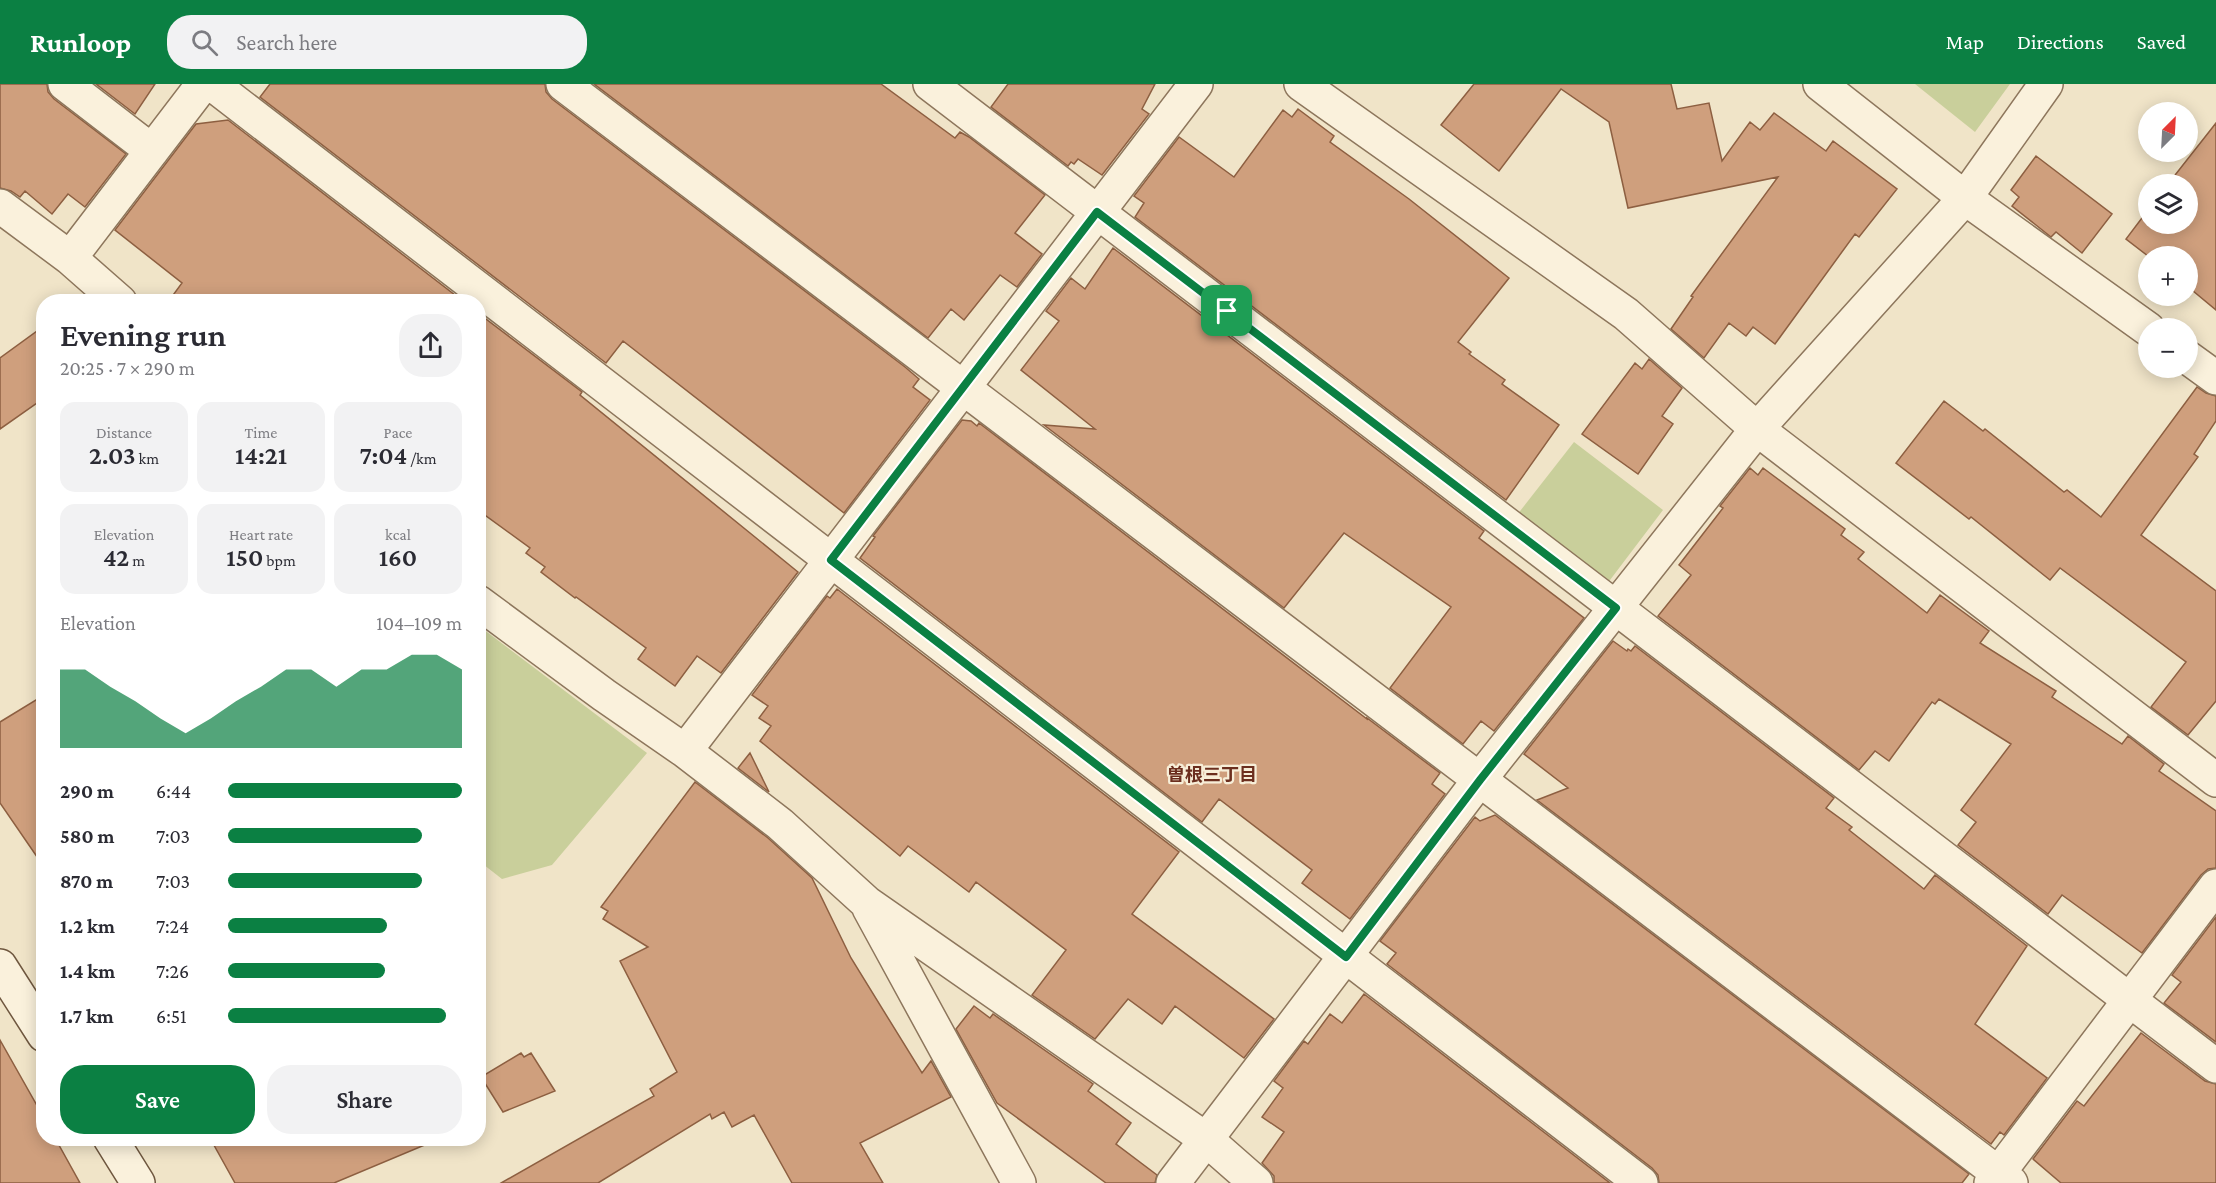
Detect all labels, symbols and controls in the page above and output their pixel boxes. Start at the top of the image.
search box [167,15,587,69]
icon: search [188,26,221,59]
text: Runloop [30,27,131,58]
text: Search here [236,30,337,55]
text: Map [1946,30,1984,54]
text: Directions [2017,30,2104,54]
text: Saved [2137,30,2186,54]
north arrow [2138,102,2198,162]
map controls [2138,102,2198,378]
button: layers [2138,174,2198,234]
button: + [2138,246,2198,306]
pin [1201,285,1252,336]
icon: arrive [1210,294,1243,327]
button: share [399,314,462,377]
text: Evening run [60,316,226,353]
button: − [2138,318,2198,378]
text: 20:25 · 7 × 290 m [60,357,195,379]
text: Distance [96,424,152,441]
text: Time [245,424,277,441]
text: Pace [384,424,412,441]
text: 2.03 [89,441,136,470]
text: 14:21 [235,441,287,470]
text: 7:04 [360,441,407,470]
text: km [136,450,159,467]
text: /km [407,450,436,467]
text: Elevation [94,526,154,543]
text: Heart rate [229,526,293,543]
text: kcal [385,526,411,543]
text: 42 [103,543,129,572]
text: 150 [226,543,263,572]
text: 160 [379,543,417,572]
text: m [129,552,145,569]
text: bpm [263,552,296,569]
text: Elevation [60,612,136,634]
text: 104–109 m [376,612,462,634]
district label: 曽根三丁目 [1167,765,1257,785]
text: 290 m [60,780,114,802]
text: 6:44 [156,780,191,802]
text: 580 m [60,825,114,847]
text: 7:03 [156,825,190,847]
text: 870 m [60,870,113,892]
text: 7:03 [156,870,190,892]
text: 1.2 km [60,915,115,937]
text: 7:24 [156,915,189,937]
text: 1.4 km [60,960,115,982]
text: 7:26 [156,960,189,982]
text: 1.7 km [60,1005,114,1027]
text: 6:51 [156,1005,187,1027]
button: Save [60,1065,255,1134]
button: Share [267,1065,462,1134]

